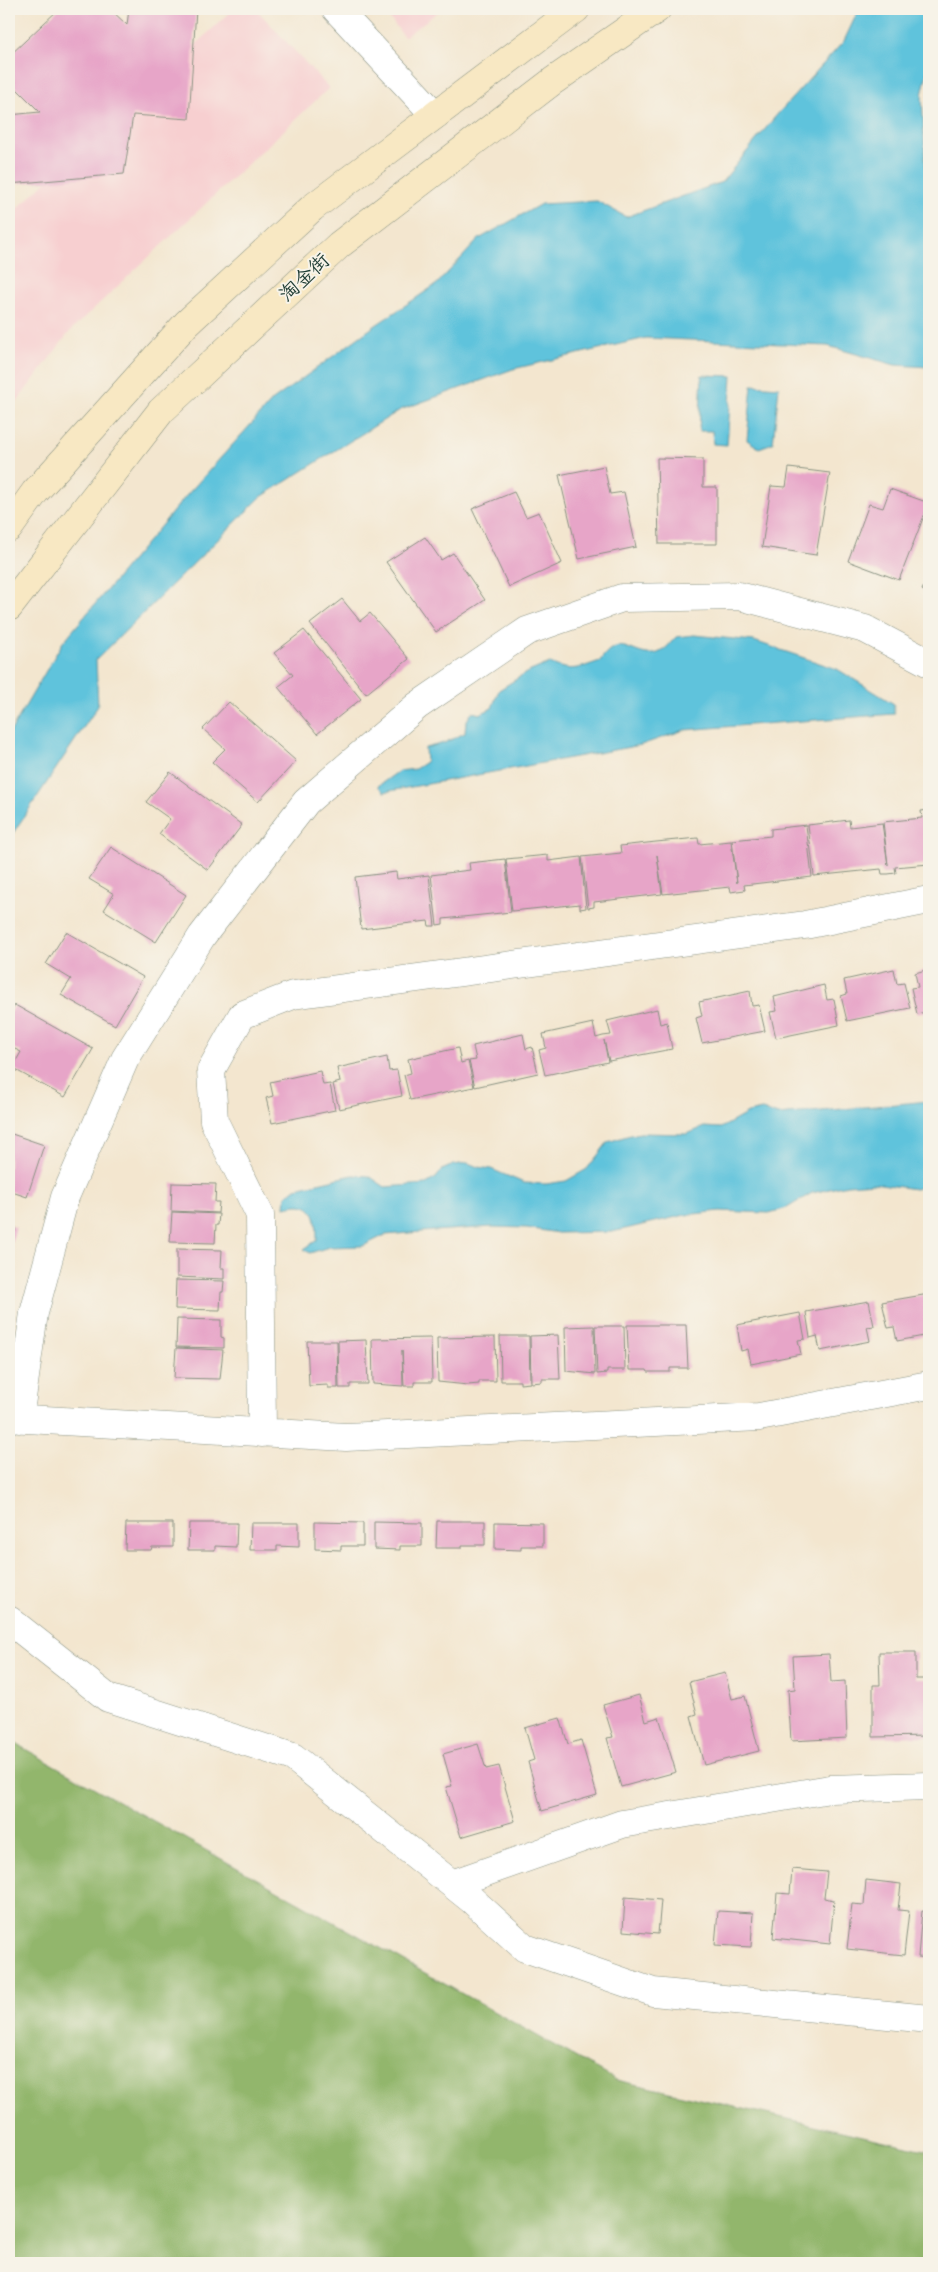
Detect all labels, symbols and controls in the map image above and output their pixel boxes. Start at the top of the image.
street label: 淘金街 [274,248,338,310]

